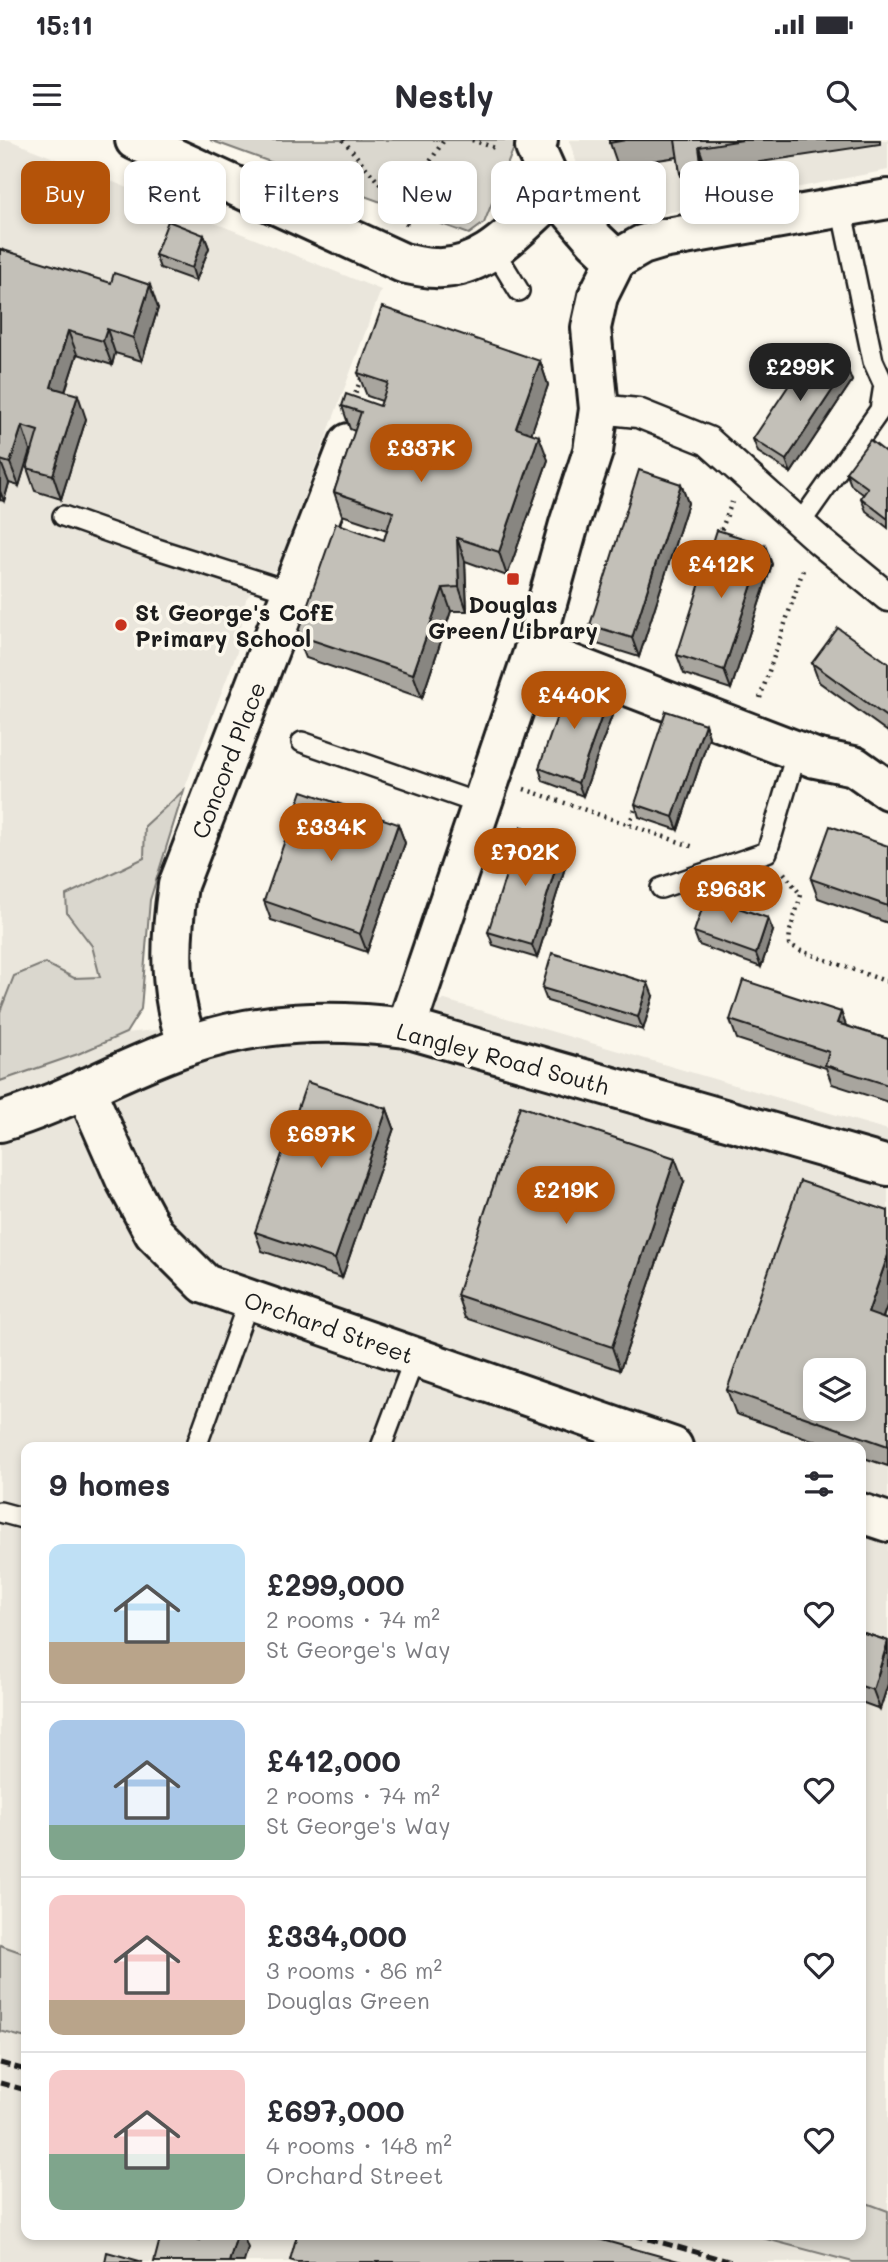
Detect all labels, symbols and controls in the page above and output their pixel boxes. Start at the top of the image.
text: 15:11 [35,8,93,42]
text: Nestly [394,74,494,116]
icon: menu [28,76,66,114]
icon: search [822,76,860,114]
chip: Buy [21,161,110,224]
chip: Rent [124,161,226,224]
chip: Filters [240,161,364,224]
chip: New [378,161,477,224]
chip: Apartment [491,161,666,224]
chip: House [680,161,799,224]
pin: £299K [751,344,849,403]
text: £299K [765,351,835,381]
pin: £337K [372,424,470,484]
text: £337K [386,432,456,462]
pin: £412K [672,540,770,600]
text: £412K [687,548,755,578]
marker: Douglas Green/Library [505,571,521,587]
place label: Douglas Green/Library [428,589,598,645]
place label: St George's CofE Primary School [135,597,334,653]
marker: St George's CofE Primary School [113,617,129,633]
pin: £440K [525,672,623,731]
street label: Concord Place [184,677,272,843]
text: £440K [537,679,611,709]
pin: £334K [282,804,380,863]
text: £334K [295,811,367,841]
pin: £702K [476,828,574,888]
text: £702K [490,836,560,866]
pin: £963K [682,866,780,925]
text: £963K [696,873,766,903]
street label: Langley Road South [393,1015,613,1101]
pin: £697K [272,1110,370,1170]
text: £697K [286,1118,356,1148]
pin: £219K [517,1166,615,1226]
text: £219K [533,1174,599,1204]
street label: Orchard Street [240,1284,418,1370]
map controls [803,1358,866,1421]
button: layers [803,1358,866,1421]
text: 9 homes [49,1464,170,1504]
icon: filters [800,1465,838,1503]
text: £299,000 [266,1564,405,1604]
icon: home [105,1572,189,1656]
icon: heart [800,1595,838,1633]
text: 2 rooms · 74 m² [266,1604,440,1634]
text: St George's Way [266,1634,451,1664]
text: £412,000 [266,1740,401,1780]
icon: home [105,1748,189,1832]
icon: heart [800,1771,838,1809]
text: 2 rooms · 74 m² [266,1780,440,1810]
text: St George's Way [266,1810,451,1840]
text: £334,000 [266,1915,407,1955]
icon: home [105,1923,189,2007]
icon: heart [800,1946,838,1984]
text: 3 rooms · 86 m² [266,1955,442,1985]
text: Douglas Green [266,1985,430,2015]
text: £697,000 [266,2090,405,2130]
icon: home [105,2098,189,2182]
icon: heart [800,2121,838,2159]
text: 4 rooms · 148 m² [266,2130,452,2160]
text: Orchard Street [266,2160,443,2190]

